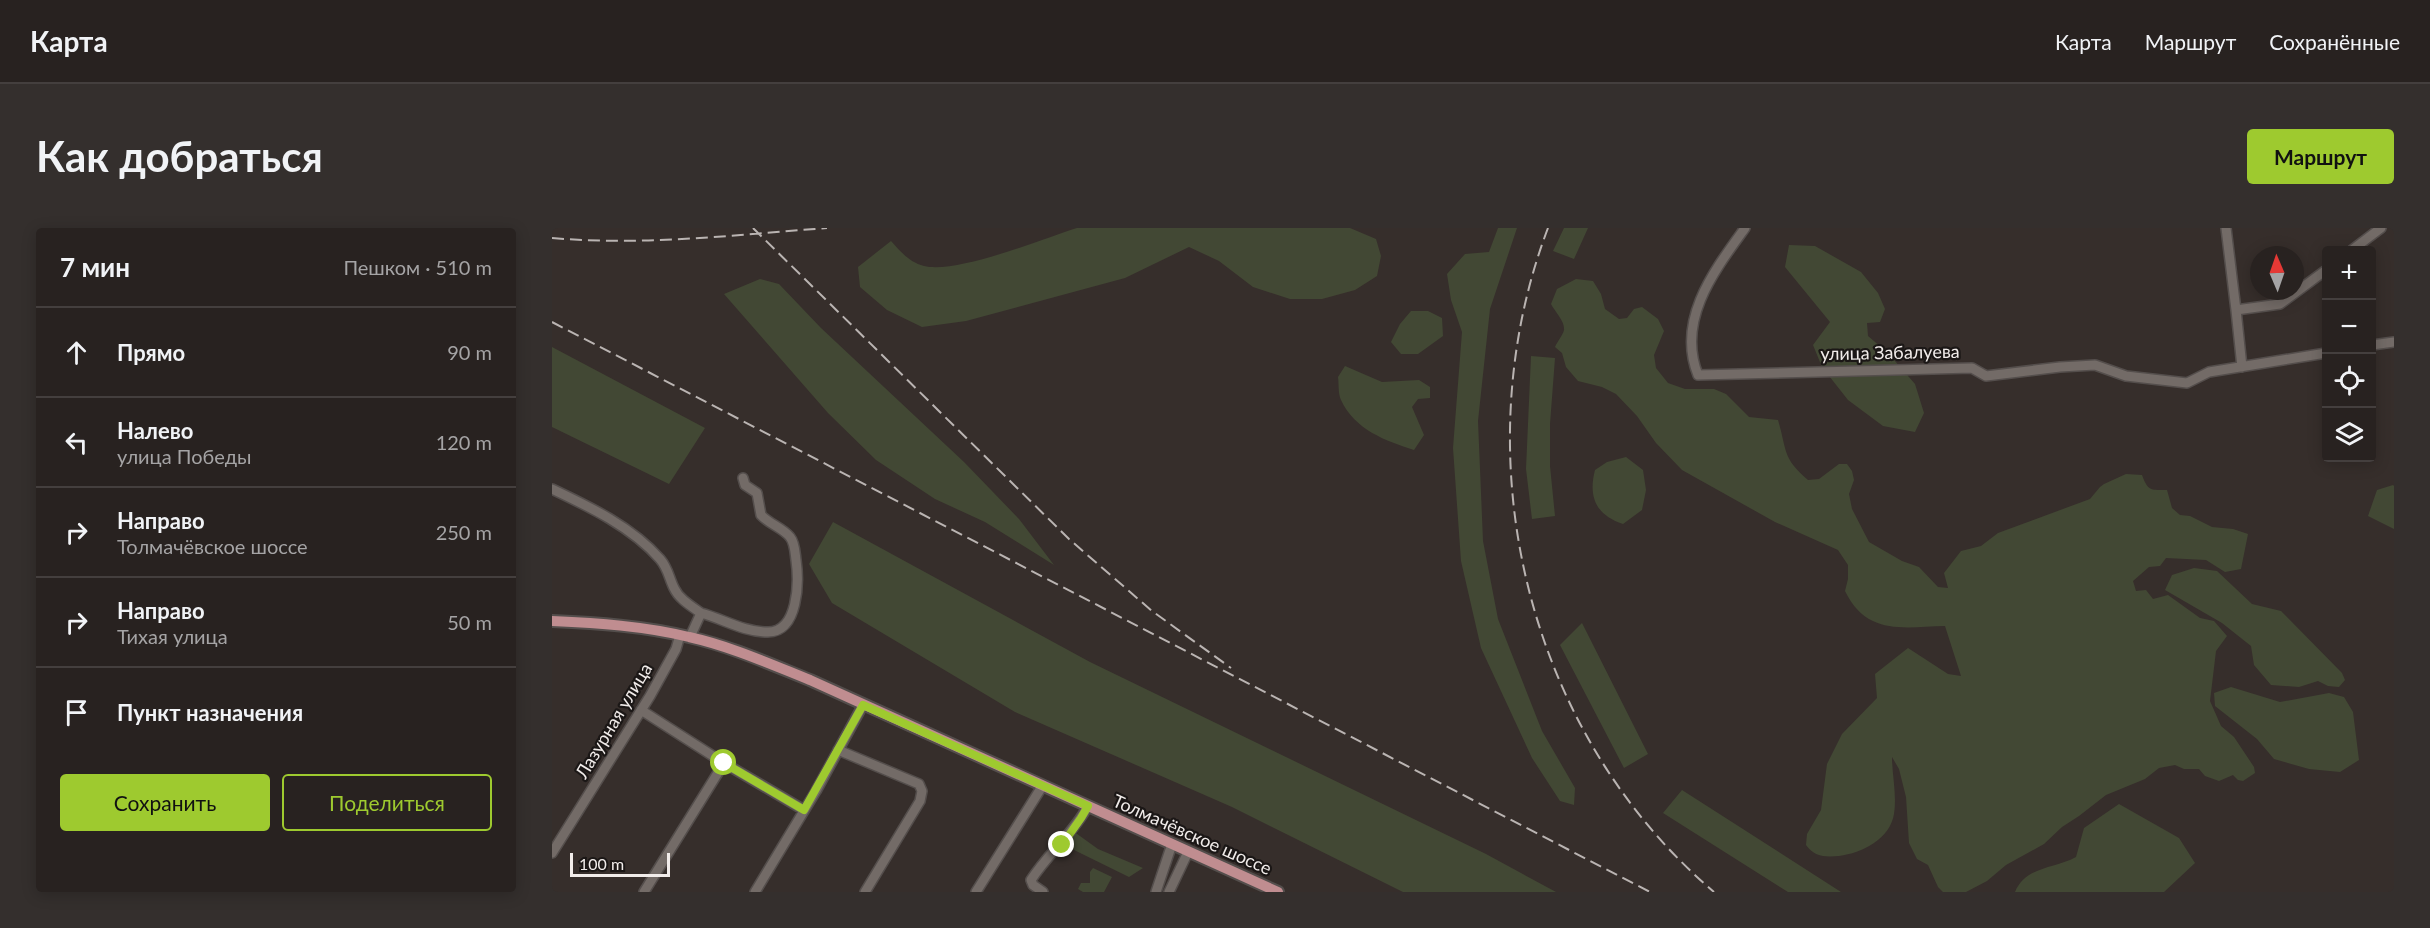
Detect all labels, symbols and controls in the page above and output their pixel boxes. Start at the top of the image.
text: Карта [30,24,108,58]
text: Карта [2055,29,2112,54]
text: Маршрут [2145,29,2236,54]
text: Сохранённые [2269,29,2400,54]
button: Маршрут [2247,129,2394,184]
text: Как добраться [36,131,323,181]
north arrow [2250,246,2304,300]
map controls [2322,246,2376,462]
button: + [2322,246,2376,300]
text: 7 мин [60,251,130,283]
text: Пешком · 510 m [343,255,492,279]
button: − [2322,300,2376,354]
icon: ahead [60,336,93,369]
text: Прямо [117,339,185,366]
text: 90 m [447,340,492,364]
street label: улица Забалуева [1820,340,1960,364]
button: locate [2322,354,2376,408]
button: layers [2322,408,2376,462]
text: Налево [117,417,193,444]
icon: left [60,426,93,459]
text: 120 m [436,430,492,454]
text: улица Победы [117,444,251,468]
text: Направо [117,507,205,534]
icon: right [60,516,93,549]
text: 250 m [436,520,492,544]
text: Толмачёвское шоссе [117,534,308,558]
text: Направо [117,597,205,624]
icon: right [60,606,93,639]
text: 50 m [447,610,492,634]
text: Тихая улица [117,624,228,648]
street label: Лазурная улица [570,659,656,783]
icon: arrive [60,696,93,729]
text: Пункт назначения [117,699,303,726]
route start [710,749,736,775]
button: Сохранить [60,774,270,831]
button: Поделиться [282,774,492,831]
street label: Толмачёвское шоссе [1110,789,1275,879]
route end [1048,831,1074,857]
scale bar [570,850,670,878]
text: 100 m [579,854,624,873]

